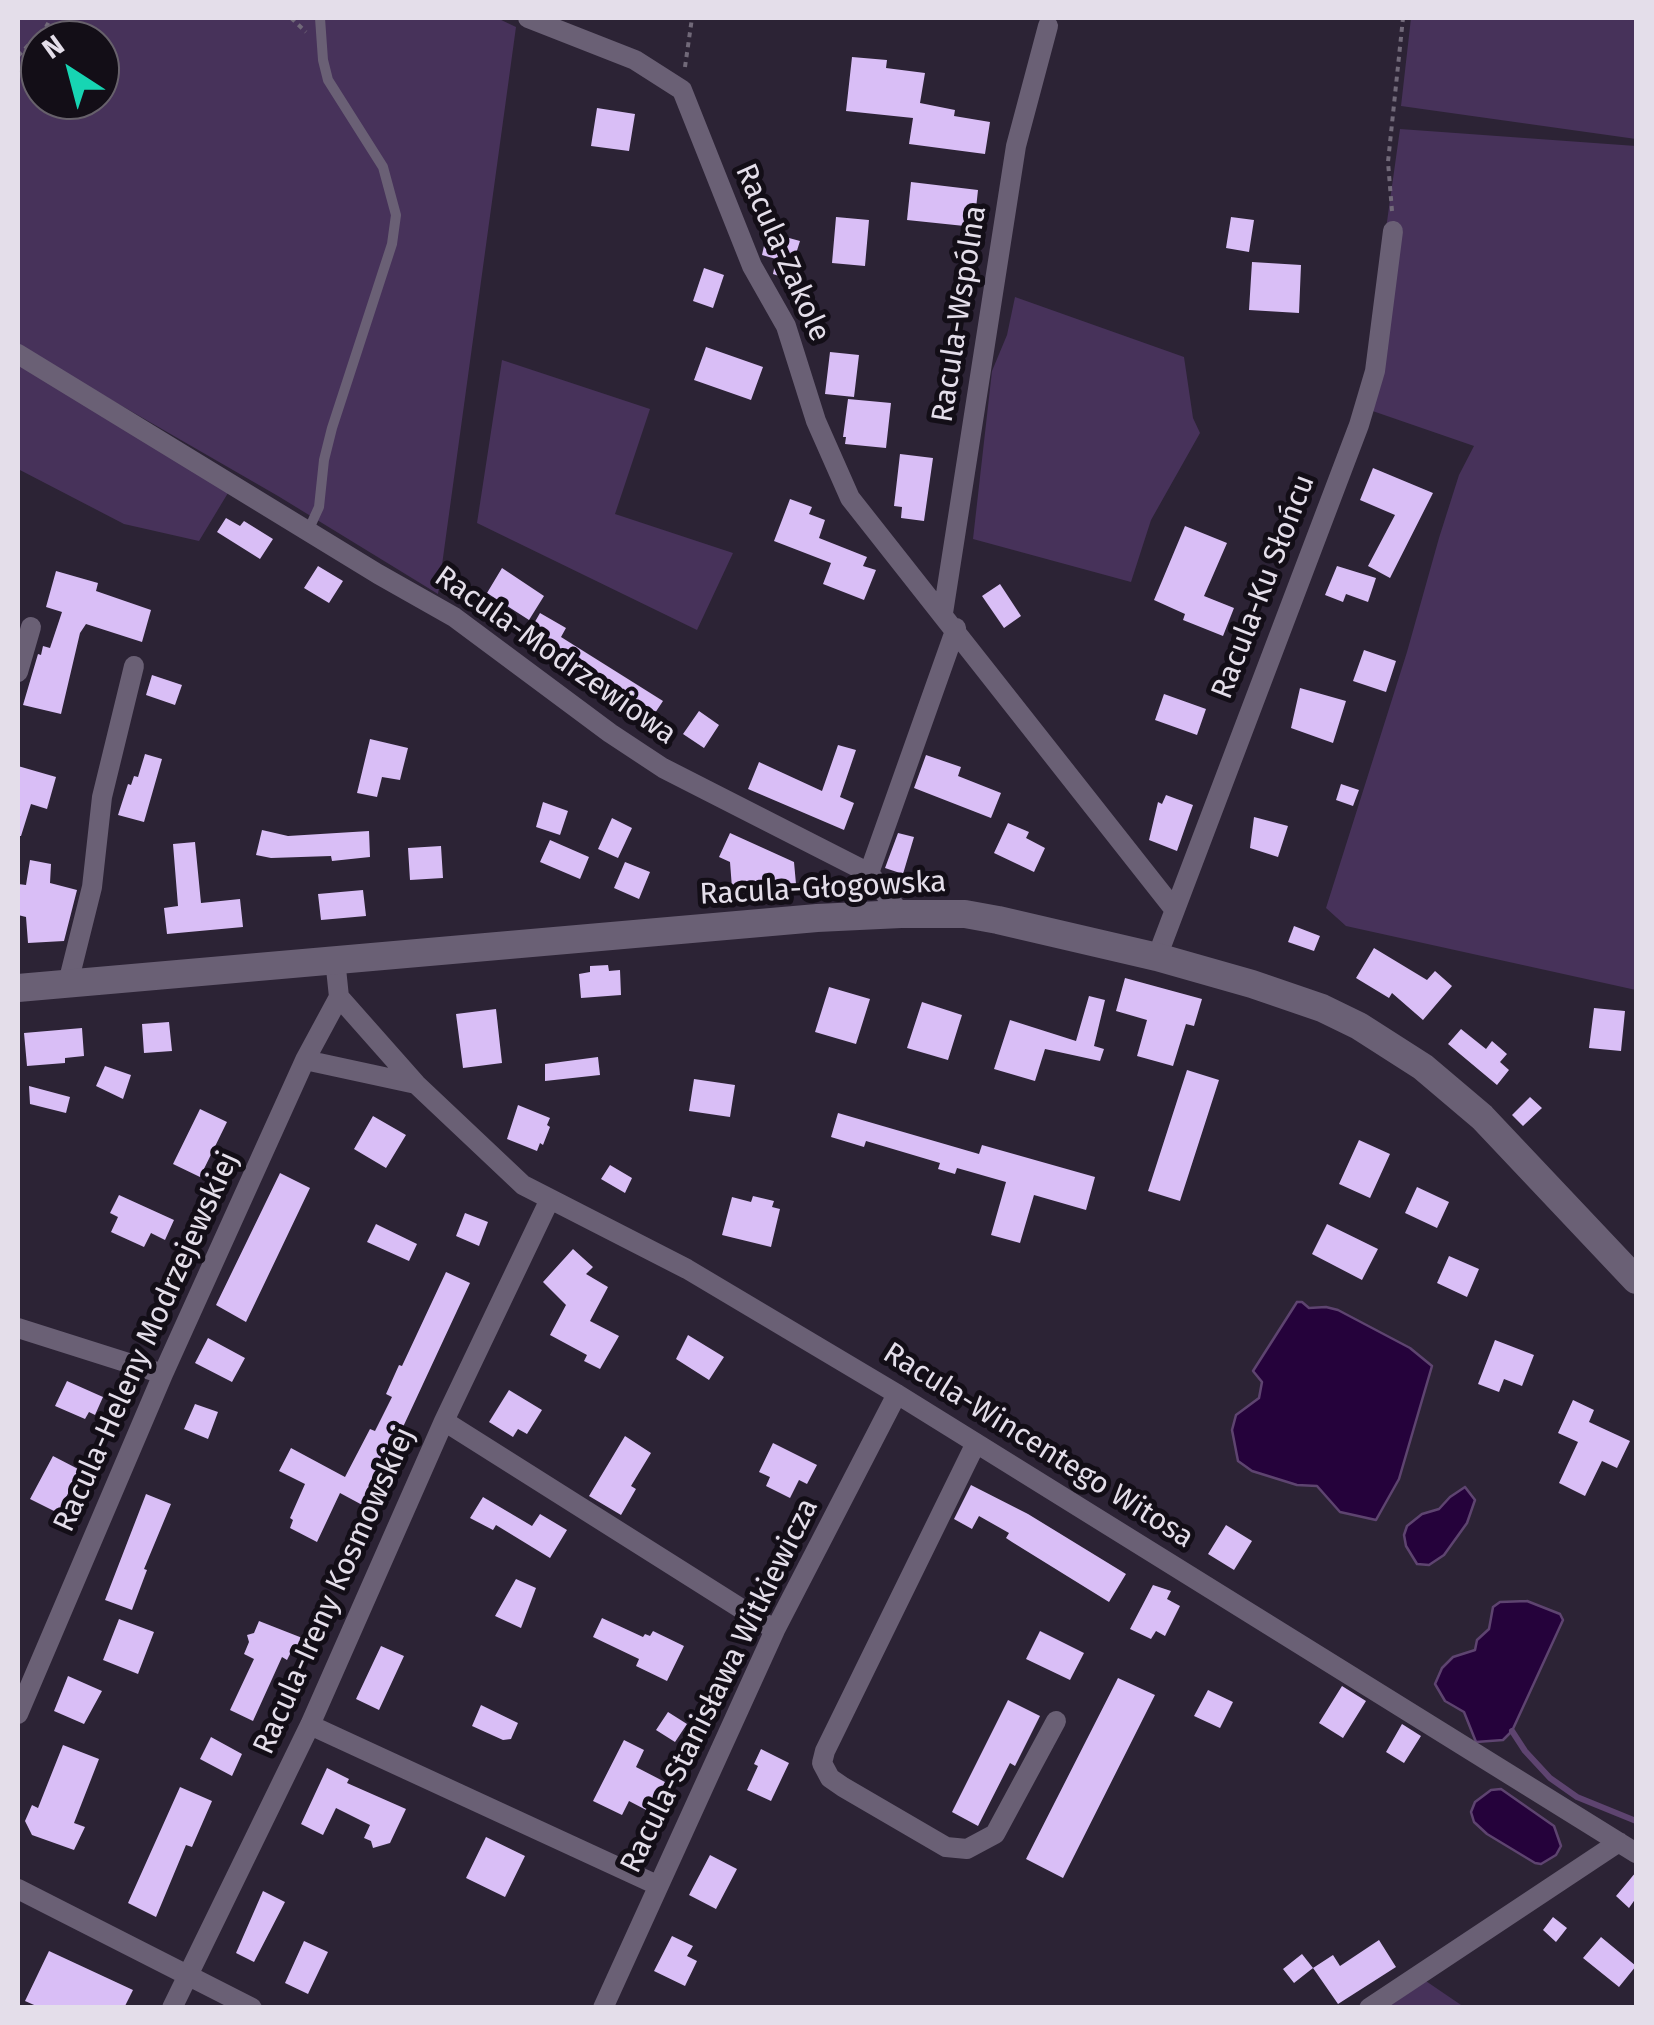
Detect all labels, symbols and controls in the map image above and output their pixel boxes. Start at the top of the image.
north arrow [20,20,120,120]
text: N [36,28,70,66]
street label: Racula-Zakole [727,159,837,347]
street label: Racula-Wspólna [925,203,995,425]
street label: Racula-Ku Słońcu [1205,470,1323,704]
street label: Racula-Modrzewiowa [427,559,683,753]
street label: Racula-Głogowska [699,865,947,913]
street label: Racula-Heleny Modrzejewskiej [47,1146,247,1538]
street label: Racula-Wincentego Witosa [876,1336,1200,1556]
street label: Racula-Ireny Kosmowskiej [246,1422,424,1760]
street label: Racula-Stanisława Witkiewicza [613,1493,827,1879]

